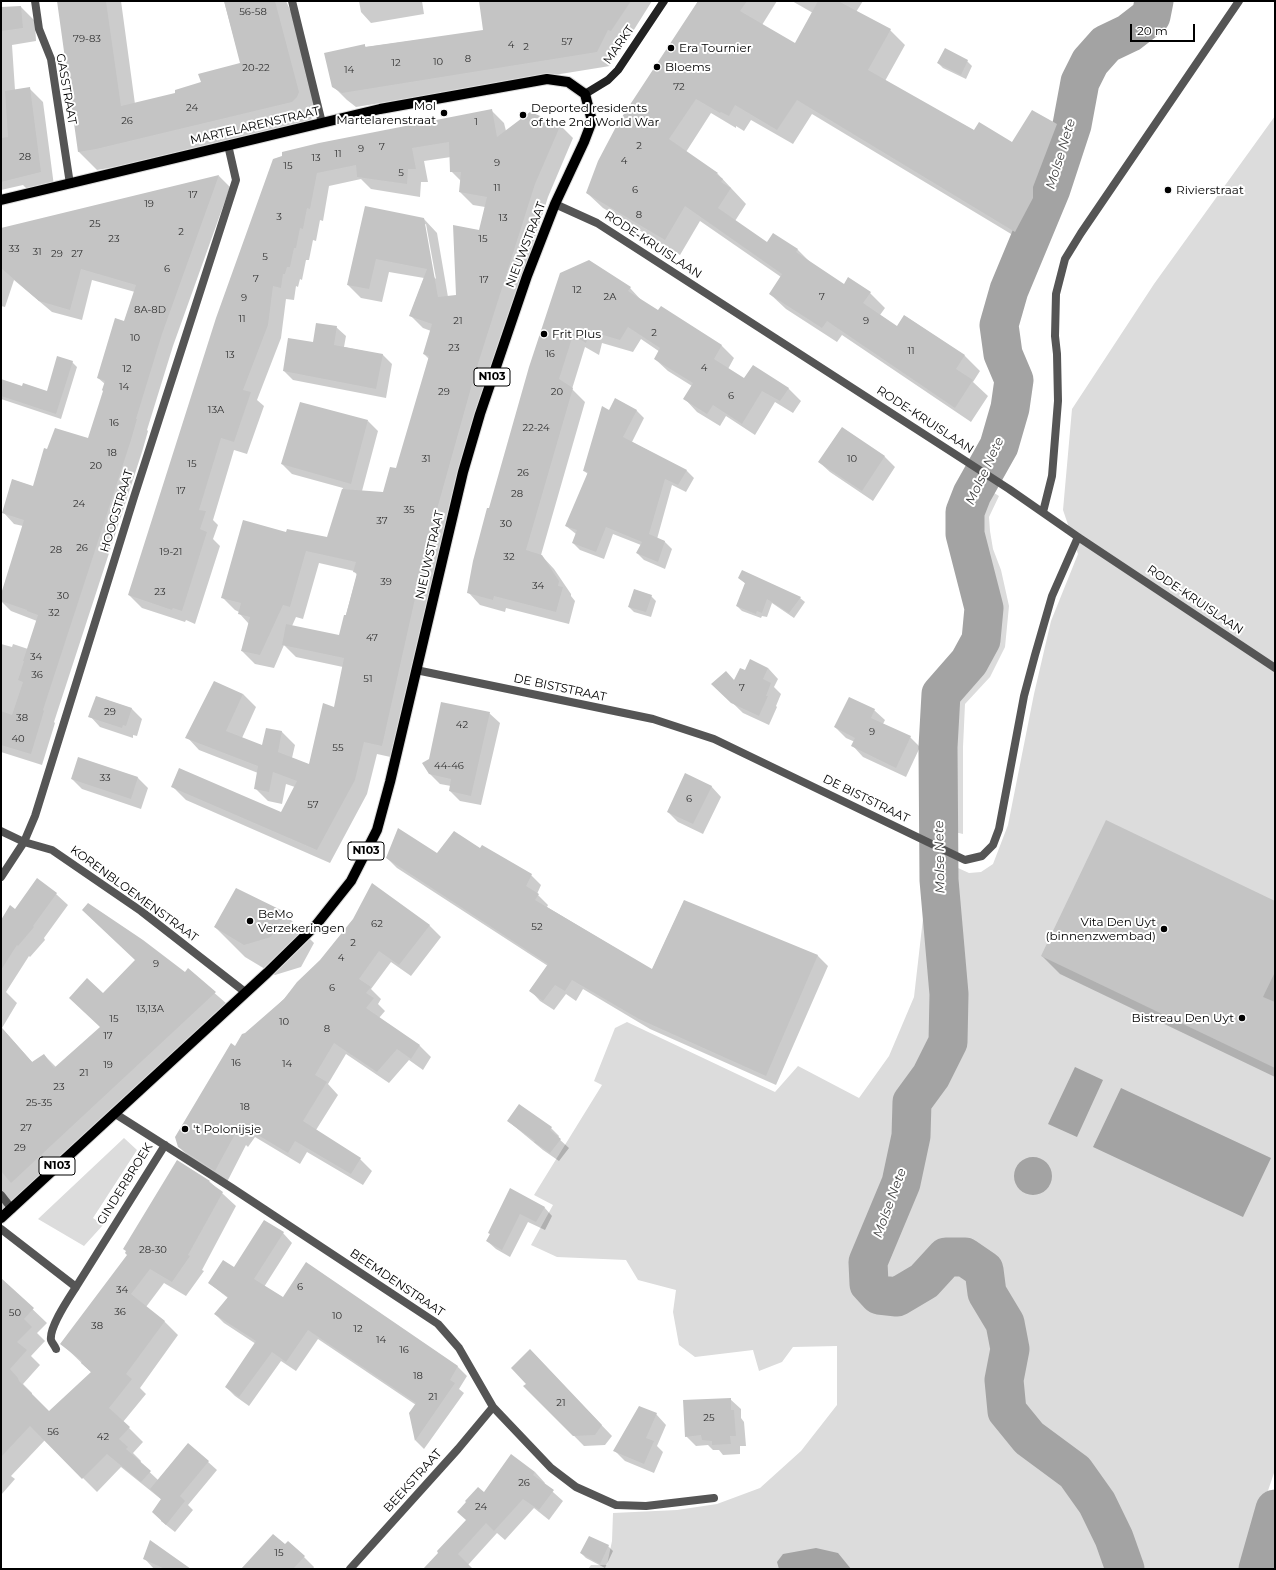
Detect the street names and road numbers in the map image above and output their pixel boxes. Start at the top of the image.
street label: MARKT [601,23,637,67]
street label: GASSTRAAT [53,52,79,126]
street label: MARTELARENSTRAAT [189,104,321,148]
street label: NIEUWSTRAAT [503,200,549,290]
street label: RODE-KRUISLAAN [602,208,704,282]
road number: N103 [474,368,510,386]
street label: RODE-KRUISLAAN [874,383,976,457]
street label: HOOGSTRAAT [98,468,136,554]
street label: NIEUWSTRAAT [413,509,447,601]
street label: RODE-KRUISLAAN [1144,562,1246,638]
street label: DE BISTSTRAAT [512,671,608,705]
street label: DE BISTSTRAAT [820,772,912,826]
road number: N103 [348,842,384,860]
street label: KORENBLOEMENSTRAAT [67,843,201,945]
street label: GINDERBROEK [94,1140,156,1228]
road number: N103 [39,1157,75,1175]
street label: BEEMDENSTRAAT [347,1246,447,1320]
street label: BEEKSTRAAT [381,1446,445,1516]

